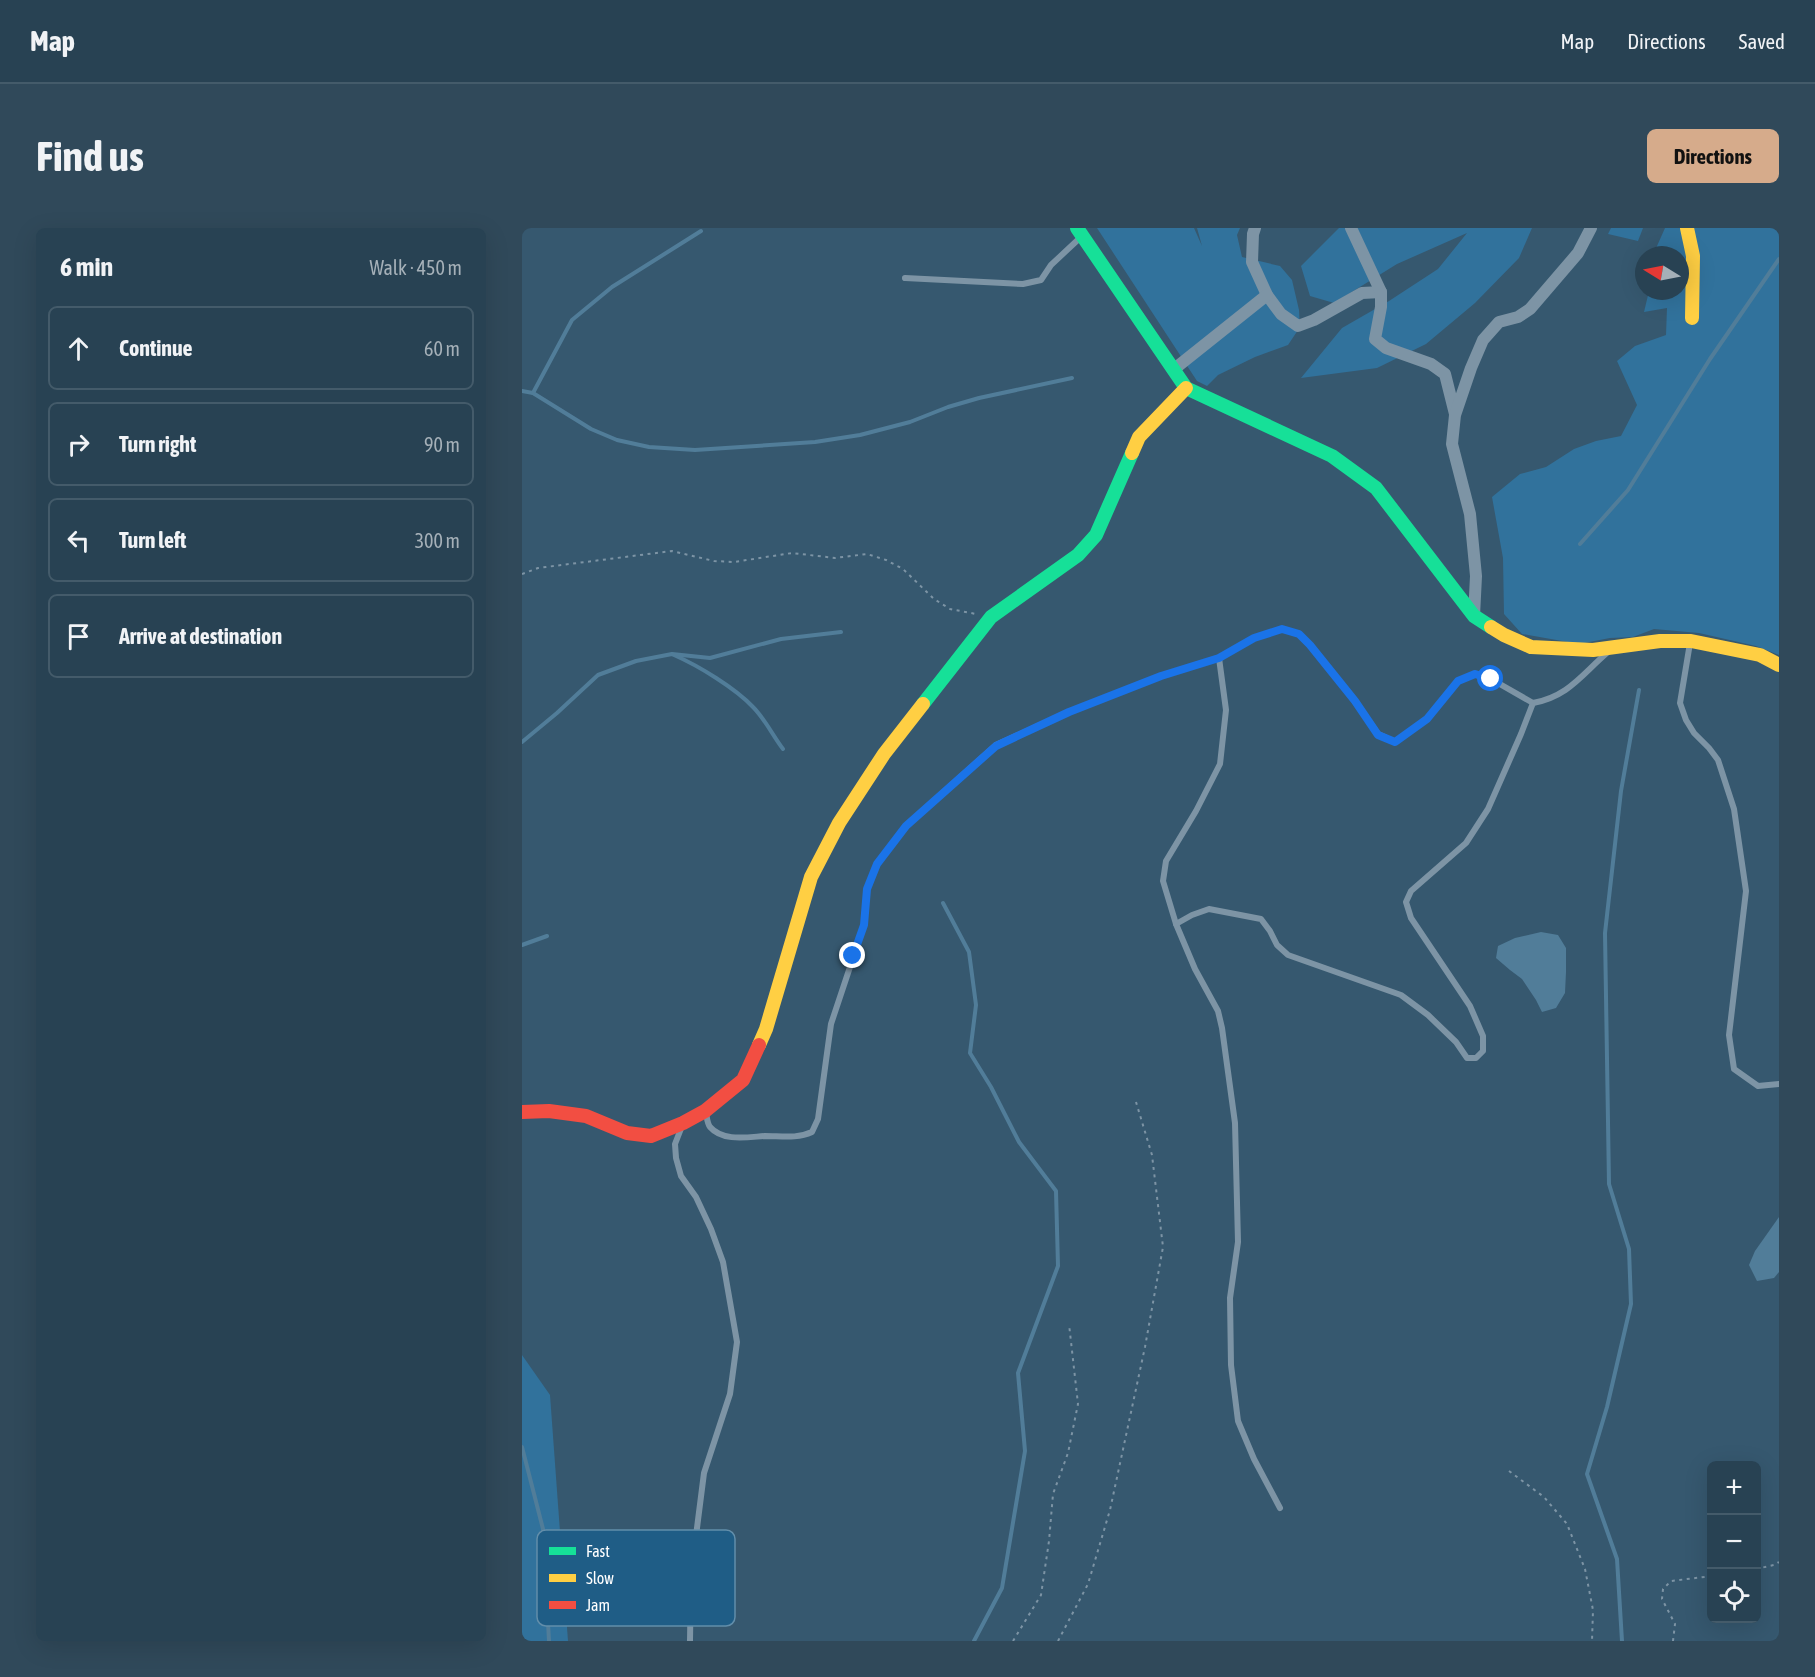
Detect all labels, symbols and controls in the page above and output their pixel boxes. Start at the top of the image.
text: Map [30,25,75,57]
text: Map [1560,29,1594,53]
text: Directions [1627,29,1706,53]
text: Saved [1739,29,1785,53]
button: Directions [1647,129,1779,183]
text: Find us [36,132,144,180]
north arrow [1635,246,1689,300]
text: 6 min [60,252,113,282]
text: Walk · 450 m [370,256,462,279]
icon: ahead [62,332,95,365]
text: Continue [119,335,193,361]
text: 60 m [424,337,460,360]
icon: right [62,428,95,461]
text: Turn right [119,431,196,457]
text: 90 m [424,433,460,456]
icon: left [62,524,95,557]
text: Turn left [119,527,186,553]
text: 300 m [415,529,460,552]
icon: arrive [62,620,95,653]
text: Arrive at destination [119,623,282,649]
route start [1477,665,1503,691]
route end [839,942,865,968]
map controls [1707,1461,1761,1623]
button: + [1707,1461,1761,1515]
button: − [1707,1515,1761,1569]
legend [537,1530,735,1626]
text: Fast [586,1542,610,1560]
text: Slow [586,1569,614,1587]
button: locate [1707,1569,1761,1623]
text: Jam [586,1596,610,1614]

